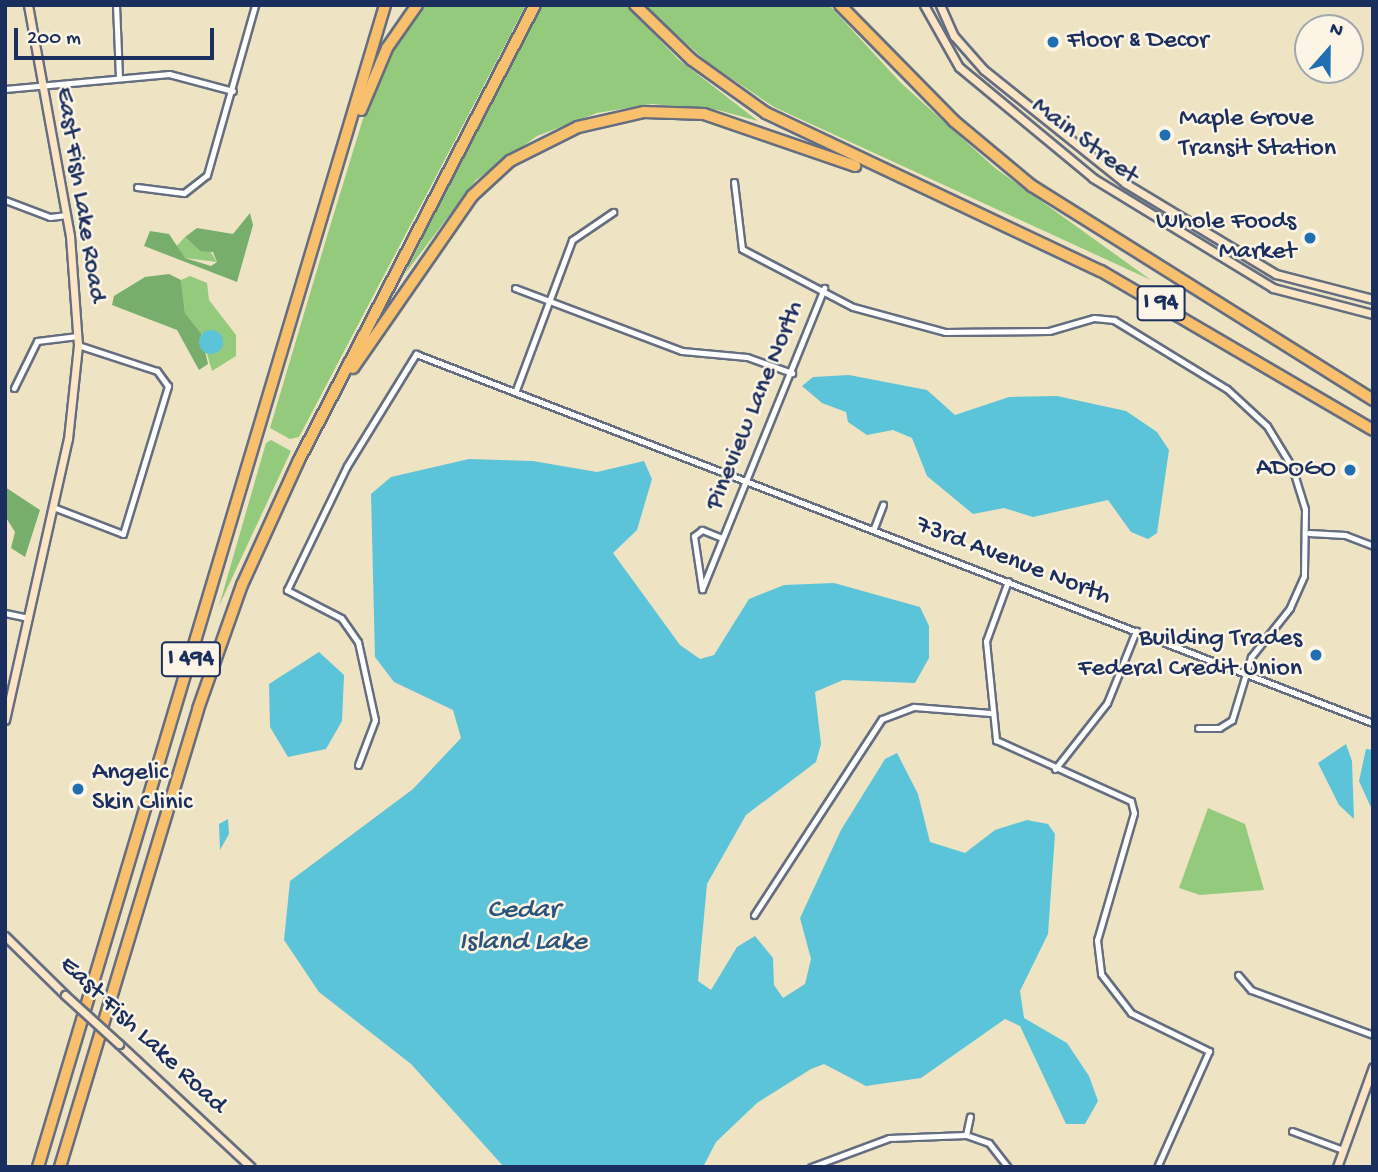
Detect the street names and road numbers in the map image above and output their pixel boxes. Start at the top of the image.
street label: East Fish Lake Road [47,85,111,305]
street label: Main Street [1024,92,1144,192]
road number: I 94 [1136,282,1186,324]
street label: Pineview Lane North [700,297,812,515]
street label: 73rd Avenue North [911,510,1115,614]
road number: I 494 [160,638,222,680]
street label: East Fish Lake Road [52,950,232,1122]

